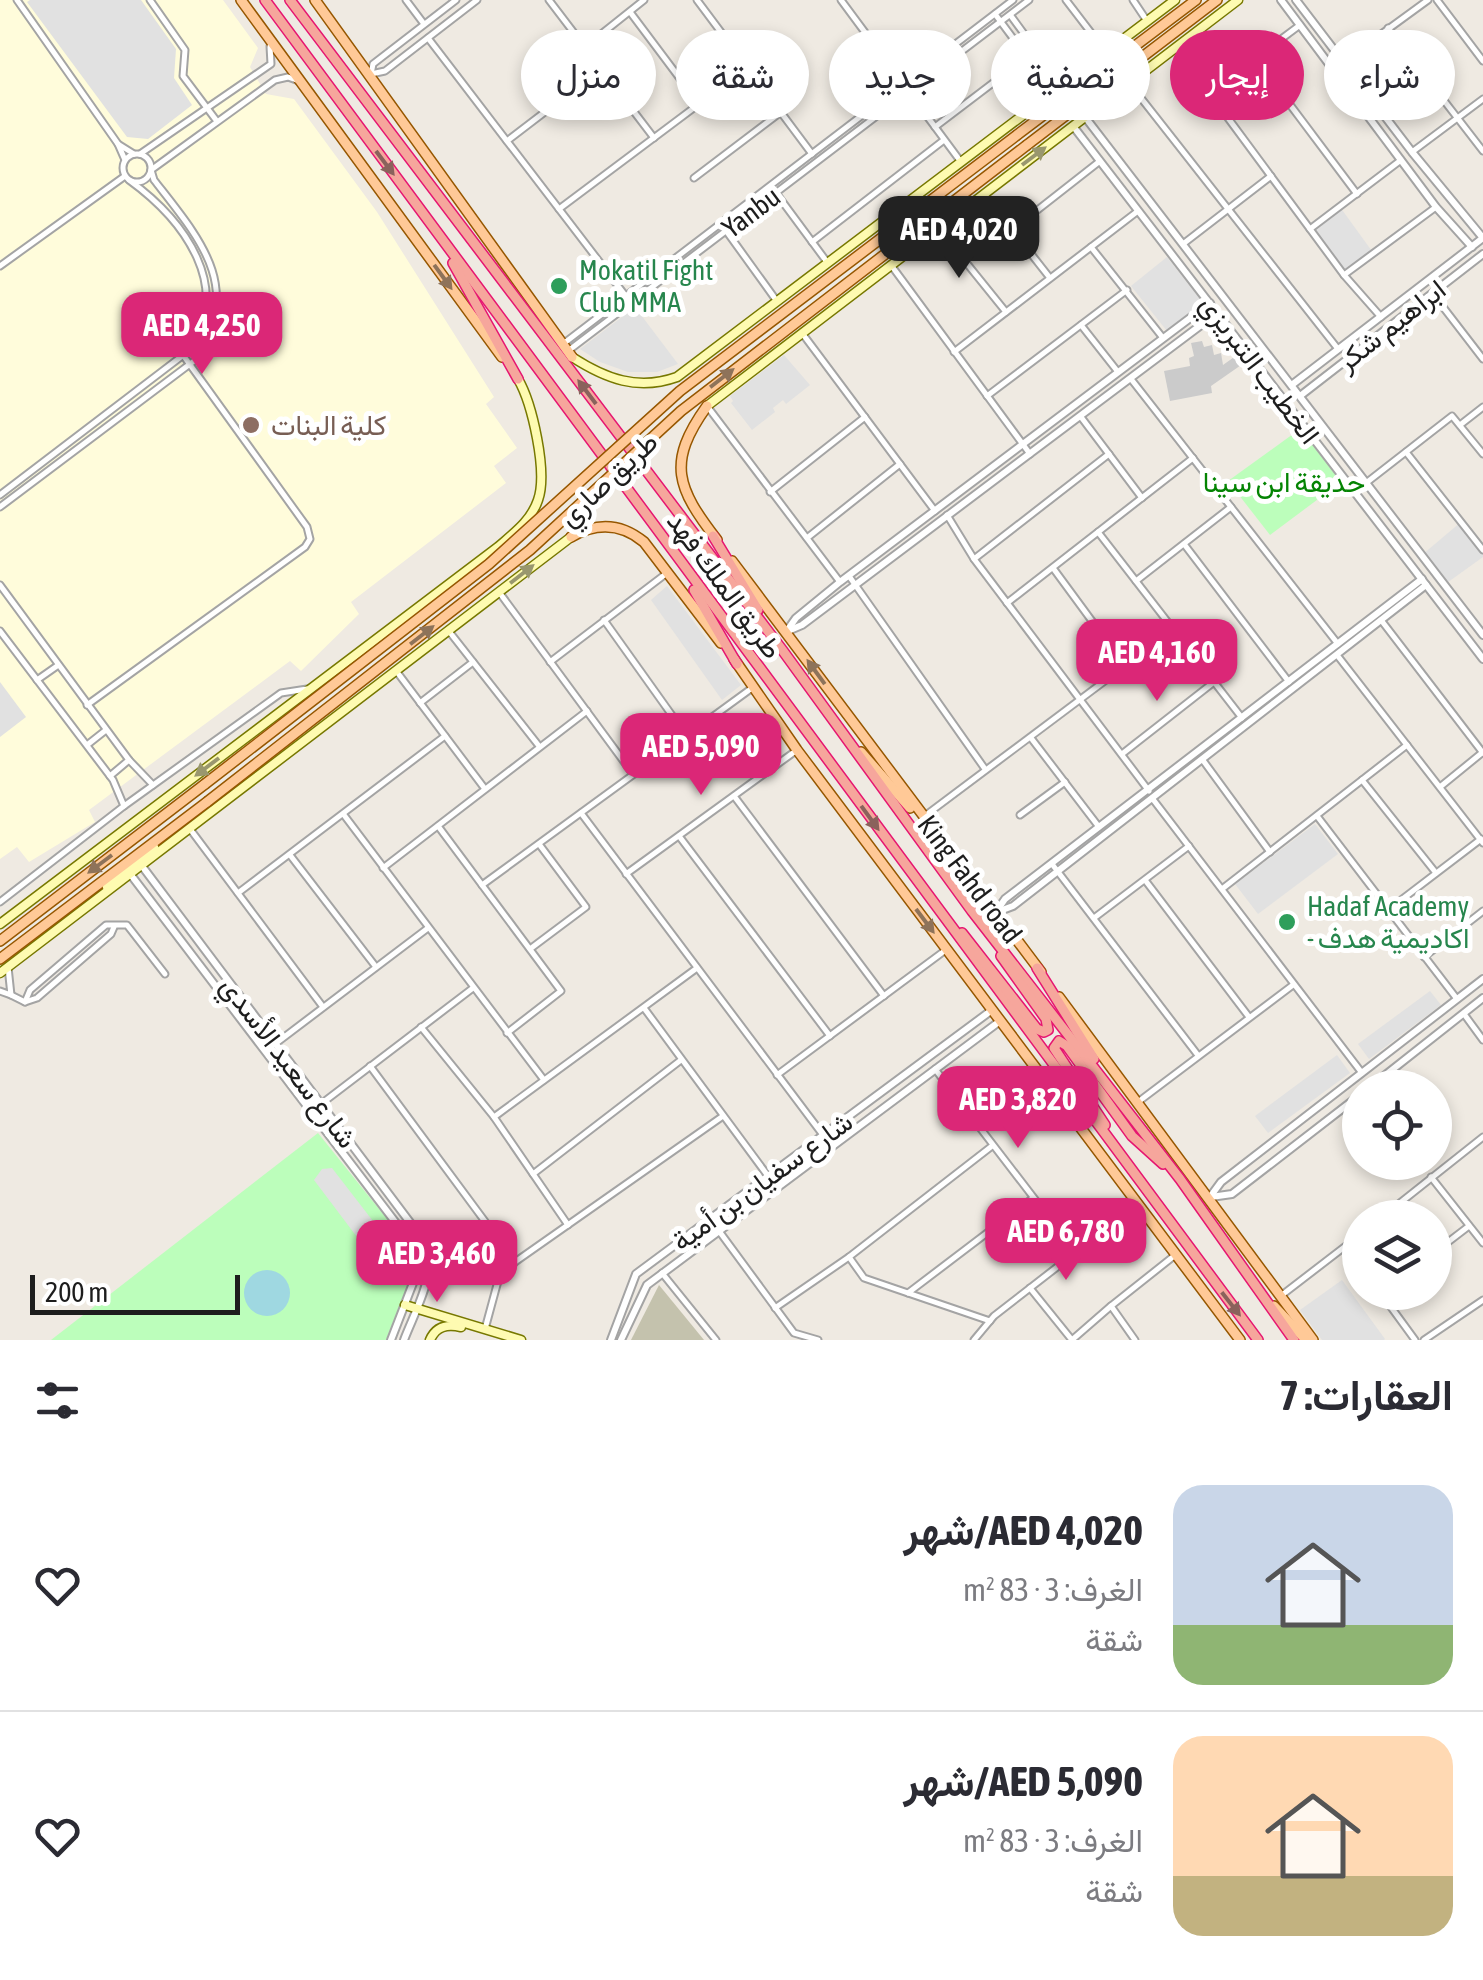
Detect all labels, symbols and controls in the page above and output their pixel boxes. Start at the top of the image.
chip: منزل [521,30,656,120]
chip: شقة [676,30,809,120]
chip: جديد [829,30,971,120]
chip: تصفية [991,30,1150,120]
chip: إيجار [1170,30,1304,120]
chip: شراء [1324,30,1455,120]
one-way arrow [1021,146,1047,166]
one-way arrow [374,150,394,176]
street label: Yanbu [716,180,786,244]
pin: AED 4,020 [845,196,1073,281]
text: AED 4,020 [900,210,1018,247]
place label: Mokatil Fight Club MMA [579,254,713,318]
one-way arrow [433,264,452,290]
street label: ابراهيم شكر [1330,273,1453,380]
marker: Mokatil Fight Club MMA [548,275,570,297]
street label: الخطيب التبريزي [1188,288,1326,454]
pin: AED 4,250 [88,292,316,377]
text: AED 4,250 [143,306,261,343]
one-way arrow [709,368,735,389]
one-way arrow [577,379,598,405]
place label: كلية البنات [271,409,386,442]
marker: كلية البنات [240,414,262,436]
street label: طريق صاري [552,425,669,538]
park label: حديقة ابن سينا [1203,466,1365,499]
street label: طريق الملك فهد [659,505,789,666]
one-way arrow [509,563,535,584]
pin: AED 4,160 [1043,619,1271,704]
one-way arrow [410,625,435,646]
text: AED 4,160 [1098,633,1216,670]
one-way arrow [807,659,827,685]
pin: AED 5,090 [587,713,815,798]
text: AED 5,090 [642,727,760,764]
one-way arrow [194,756,220,776]
one-way arrow [859,805,879,831]
street label: King Fahd road [912,809,1028,949]
one-way arrow [87,854,113,874]
place label: Hadaf Academy - اكاديمية هدف [1307,890,1469,954]
one-way arrow [915,908,935,934]
marker: Hadaf Academy - اكاديمية هدف [1276,911,1298,933]
street label: شارع سعيد الأسدي [209,970,364,1158]
pin: AED 3,820 [904,1066,1132,1151]
map controls [1342,1070,1452,1310]
button: locate [1342,1070,1452,1180]
text: AED 3,820 [959,1080,1077,1117]
street label: شارع سفيان بن أمية [666,1105,860,1260]
pin: AED 6,780 [952,1198,1180,1283]
button: layers [1342,1200,1452,1310]
text: AED 6,780 [1007,1212,1125,1249]
pin: AED 3,460 [323,1220,551,1305]
text: AED 3,460 [378,1234,496,1271]
scale bar [30,1270,240,1314]
text: 200 m [45,1276,108,1308]
one-way arrow [1220,1291,1240,1317]
text: العقارات: 7 [1279,1371,1453,1419]
icon: filters [30,1373,85,1428]
text: AED 4,020/شهر [904,1506,1143,1554]
icon: home [1253,1525,1373,1645]
icon: heart [30,1558,85,1613]
text: الغرف: 3 · 83 m² [963,1571,1143,1608]
text: شقة [1085,1621,1143,1658]
text: AED 5,090/شهر [904,1757,1143,1805]
icon: home [1253,1776,1373,1896]
icon: heart [30,1809,85,1864]
text: الغرف: 3 · 83 m² [963,1822,1143,1859]
text: شقة [1085,1872,1143,1909]

